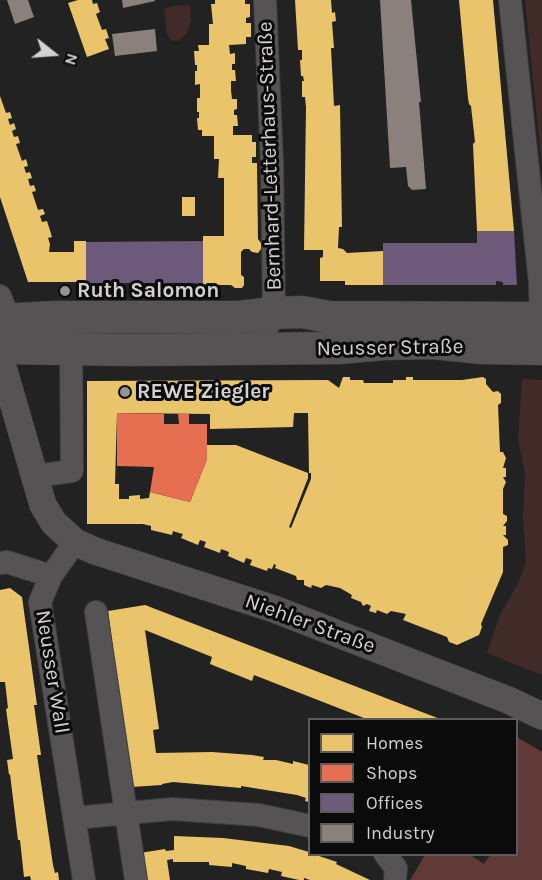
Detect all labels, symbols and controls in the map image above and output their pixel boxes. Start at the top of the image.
street label: Bernhard-Letterhaus-Straße [253,21,287,291]
north arrow [24,24,84,84]
text: N [61,51,82,68]
place label: Ruth Salomon [77,278,219,304]
marker: Ruth Salomon [58,284,72,298]
street label: Neusser Straße [316,334,464,362]
place label: REWE Ziegler [137,379,270,405]
marker: REWE Ziegler [118,385,132,399]
street label: Niehler Straße [241,589,379,659]
street label: Neusser Wall [30,608,74,736]
legend [308,718,518,856]
text: Homes [366,732,423,754]
text: Shops [366,762,418,784]
text: Offices [366,792,423,814]
text: Industry [366,822,435,844]

